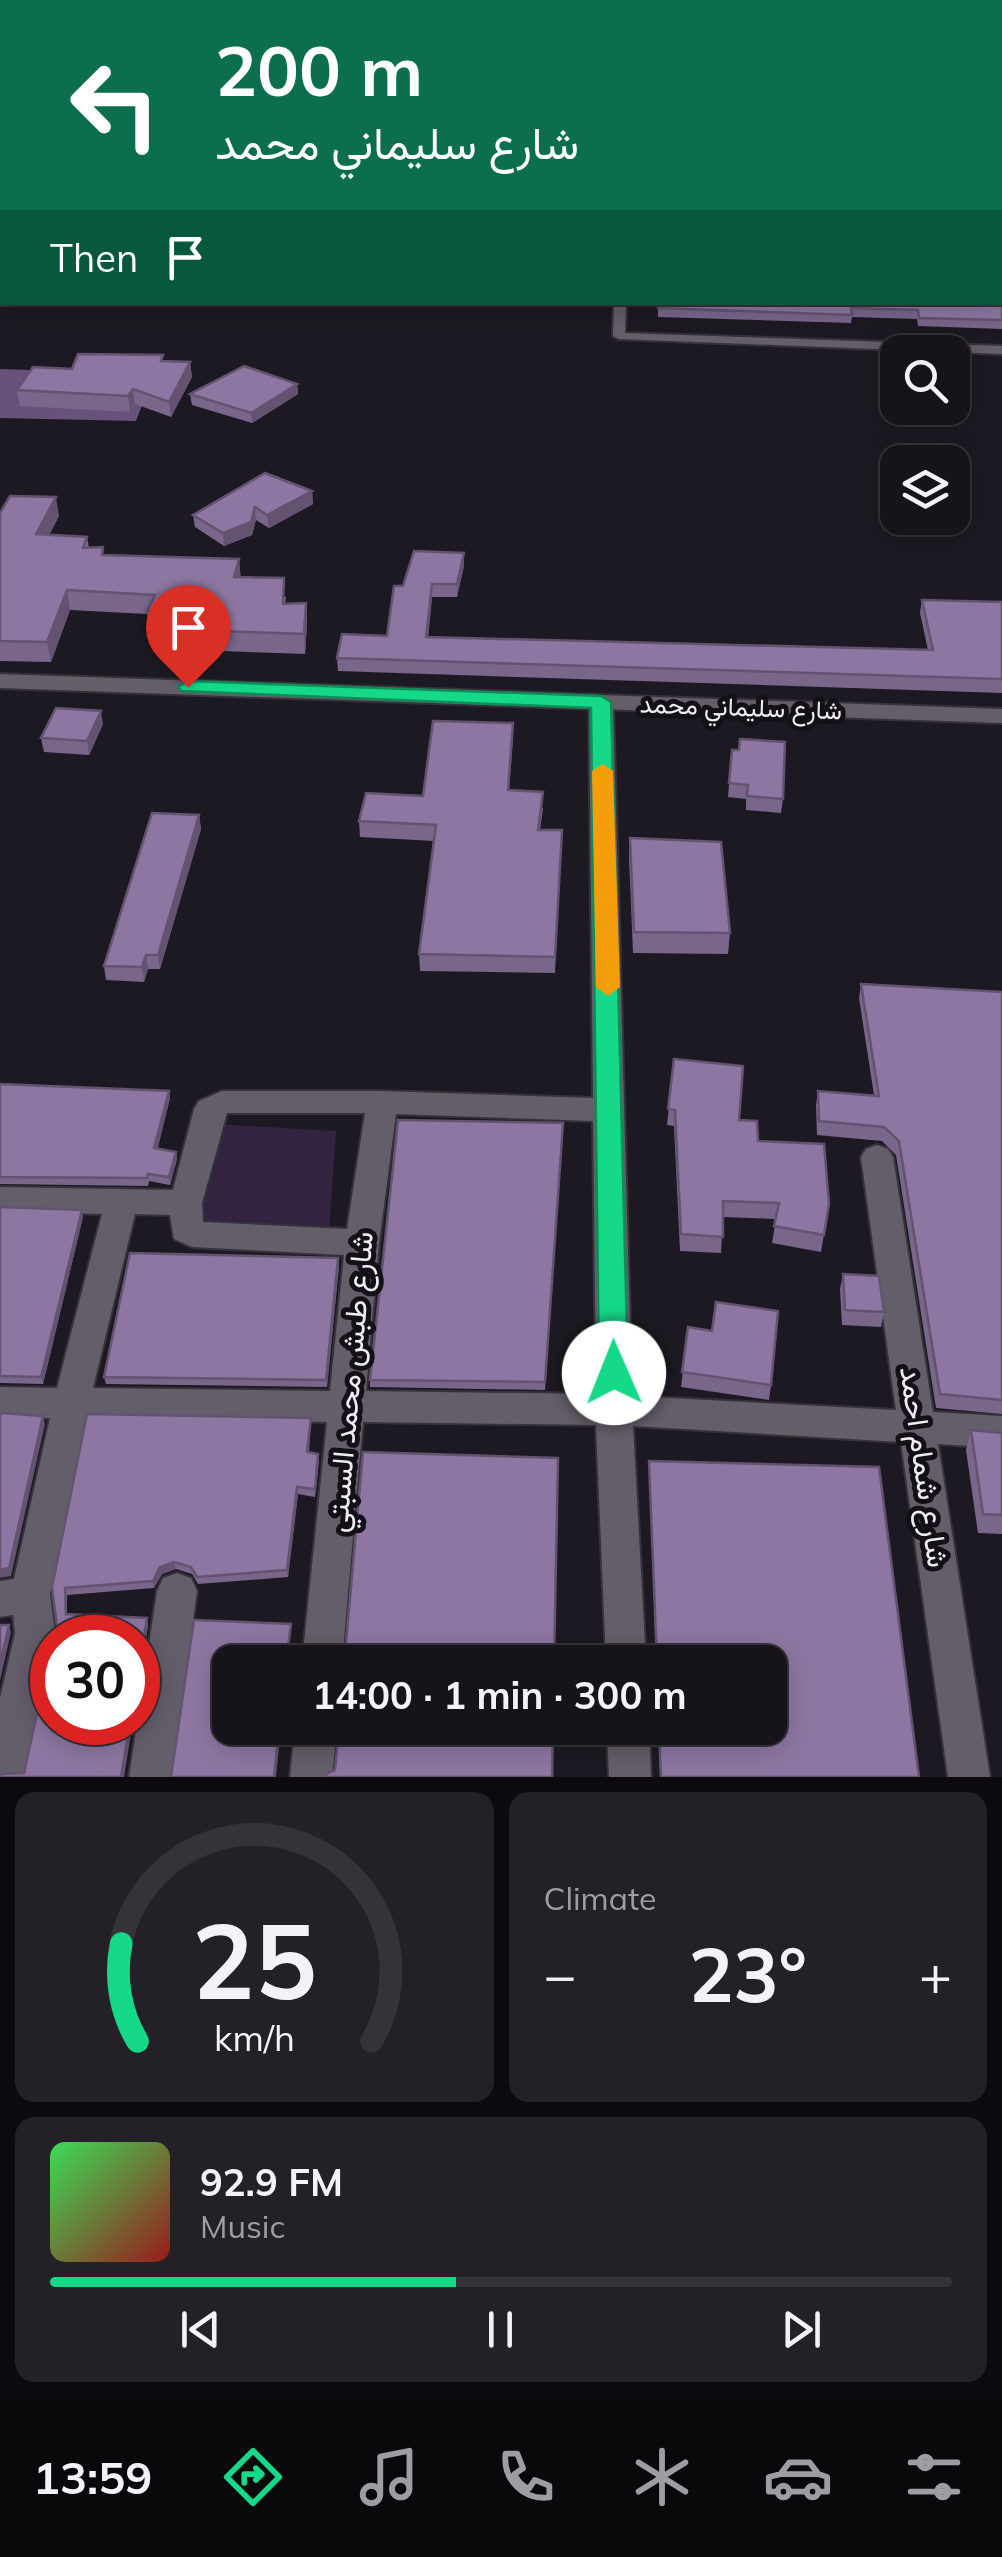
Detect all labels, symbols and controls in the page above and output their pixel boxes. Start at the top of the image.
text: 200 m [215,26,423,114]
icon: left [50,40,180,170]
text: شارع سليماني محمد [215,114,579,170]
icon: arrive [158,230,213,285]
text: Then [50,234,138,282]
map controls [880,335,970,535]
button: search [880,335,970,425]
button: layers [880,445,970,535]
pin [146,585,231,688]
icon: arrive [161,600,216,655]
street label: شارع سليماني محمد [639,687,843,732]
street label: شارع طبش محمد السبتي [317,1230,387,1535]
position arrow [562,1321,666,1425]
street label: شارع شمام احمد [890,1364,958,1570]
speed limit sign: 30 [30,1615,160,1745]
text: 14:00 · 1 min · 300 m [312,1671,687,1719]
text: Climate [544,1878,656,1918]
text: 25 [192,1894,317,2025]
text: 23° [689,1927,807,2021]
text: − [544,1940,577,2009]
text: + [919,1940,952,2009]
text: km/h [214,2015,295,2060]
text: 92.9 FM [200,2158,343,2206]
text: Music [200,2206,285,2246]
icon: previous [173,2302,228,2357]
icon: pause [473,2302,528,2357]
icon: next [774,2302,829,2357]
icon: directions [218,2442,288,2512]
icon: music [354,2442,424,2512]
icon: phone [491,2442,561,2512]
icon: climate [627,2442,697,2512]
icon: car [763,2442,833,2512]
icon: filters [899,2442,969,2512]
text: 13:59 [33,2449,152,2505]

